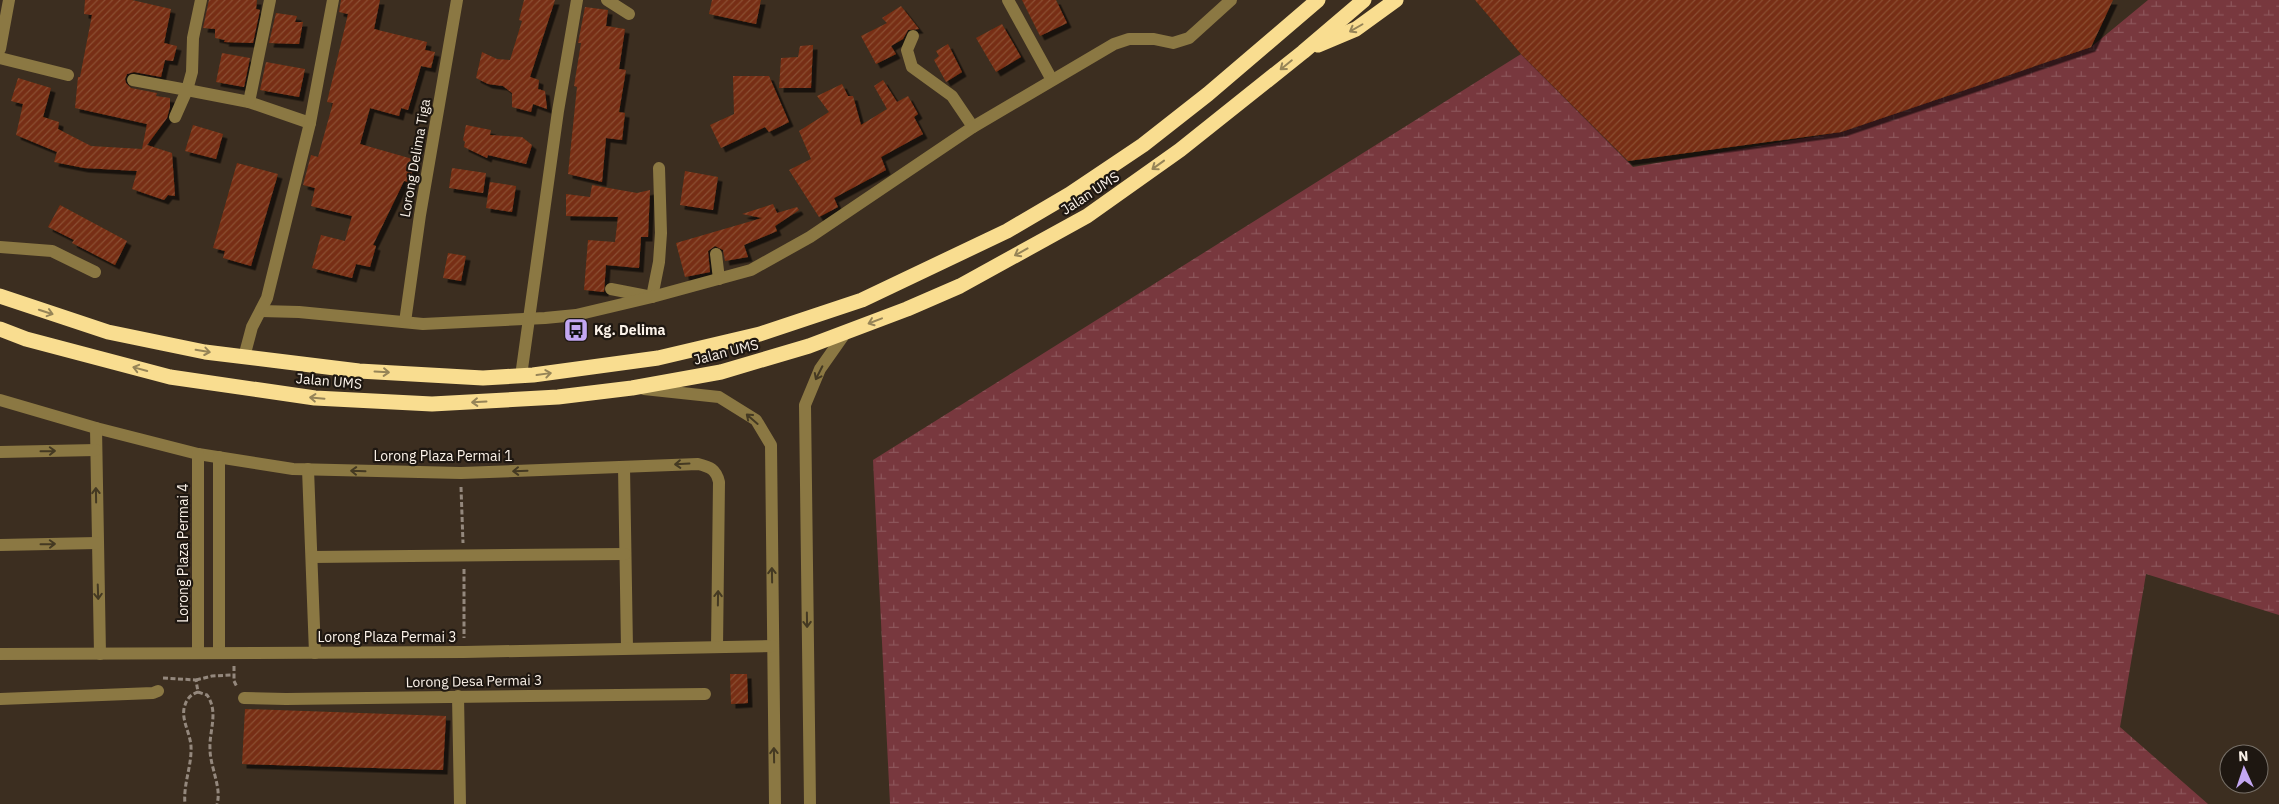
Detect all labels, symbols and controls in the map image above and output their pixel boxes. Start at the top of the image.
one-way arrow [1350,23,1364,33]
one-way arrow [1280,60,1293,71]
street label: Lorong Delima Tiga [396,97,434,219]
one-way arrow [1151,160,1165,170]
street label: Jalan UMS [1057,167,1123,219]
one-way arrow [1015,248,1029,258]
one-way arrow [38,307,54,317]
bus stop icon: Kg. Delima [563,317,589,343]
one-way arrow [867,318,882,327]
place label: Kg. Delima [594,321,665,339]
street label: Jalan UMS [692,335,760,369]
one-way arrow [195,347,211,357]
one-way arrow [132,364,148,373]
one-way arrow [814,365,823,380]
one-way arrow [374,367,390,377]
one-way arrow [536,368,552,378]
street label: Jalan UMS [295,369,363,393]
one-way arrow [309,393,325,403]
one-way arrow [471,397,487,406]
one-way arrow [746,414,759,425]
one-way arrow [40,446,56,456]
street label: Lorong Plaza Permai 1 [373,447,513,465]
one-way arrow [675,460,691,469]
one-way arrow [350,466,366,476]
one-way arrow [512,466,528,476]
street label: Lorong Plaza Permai 4 [174,483,192,623]
one-way arrow [91,487,101,503]
one-way arrow [40,539,56,549]
one-way arrow [767,568,777,584]
one-way arrow [94,584,103,600]
one-way arrow [713,590,723,606]
one-way arrow [803,612,812,628]
street label: Lorong Plaza Permai 3 [317,628,457,646]
street label: Lorong Desa Permai 3 [405,671,543,691]
north arrow [2219,744,2269,794]
text: N [2238,747,2249,765]
one-way arrow [769,748,779,764]

